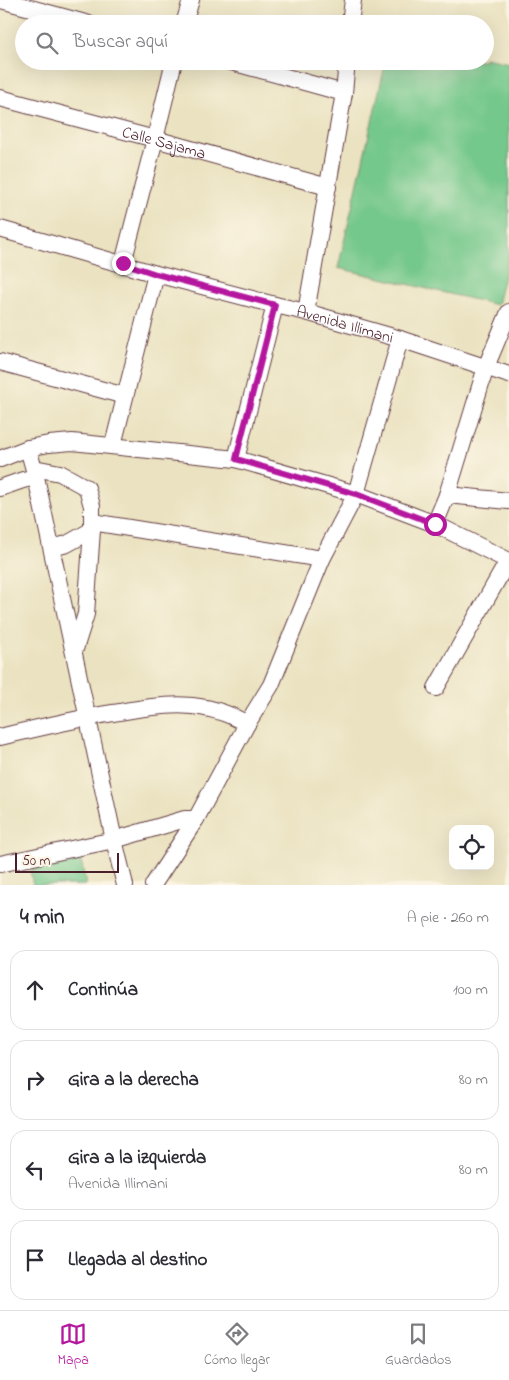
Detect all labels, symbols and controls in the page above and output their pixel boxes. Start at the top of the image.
search box [15,15,494,70]
icon: search [33,29,61,57]
text: Buscar aquí [73,29,168,56]
street label: Calle Sajama [119,121,208,167]
route end [112,252,135,275]
street label: Avenida Illimani [294,300,396,351]
route start [424,513,447,536]
map controls [449,825,494,870]
button: locate [449,825,494,870]
scale bar [15,850,119,873]
text: 50 m [22,851,50,872]
text: 4 min [20,903,64,933]
text: A pie · 260 m [407,906,489,930]
icon: ahead [21,976,49,1004]
text: Continúa [68,977,138,1004]
text: 100 m [453,978,488,1002]
icon: right [21,1066,49,1094]
text: Gira a la derecha [68,1067,199,1094]
text: 80 m [459,1068,488,1092]
text: Gira a la izquierda [68,1145,206,1172]
icon: left [21,1156,49,1184]
text: 80 m [459,1158,488,1182]
text: Avenida Illimani [68,1172,168,1196]
icon: arrive [21,1246,49,1274]
text: Llegada al destino [68,1247,207,1274]
tab: Mapa [58,1320,89,1371]
tab: Cómo llegar [204,1320,270,1371]
tab: Guardados [385,1320,451,1371]

